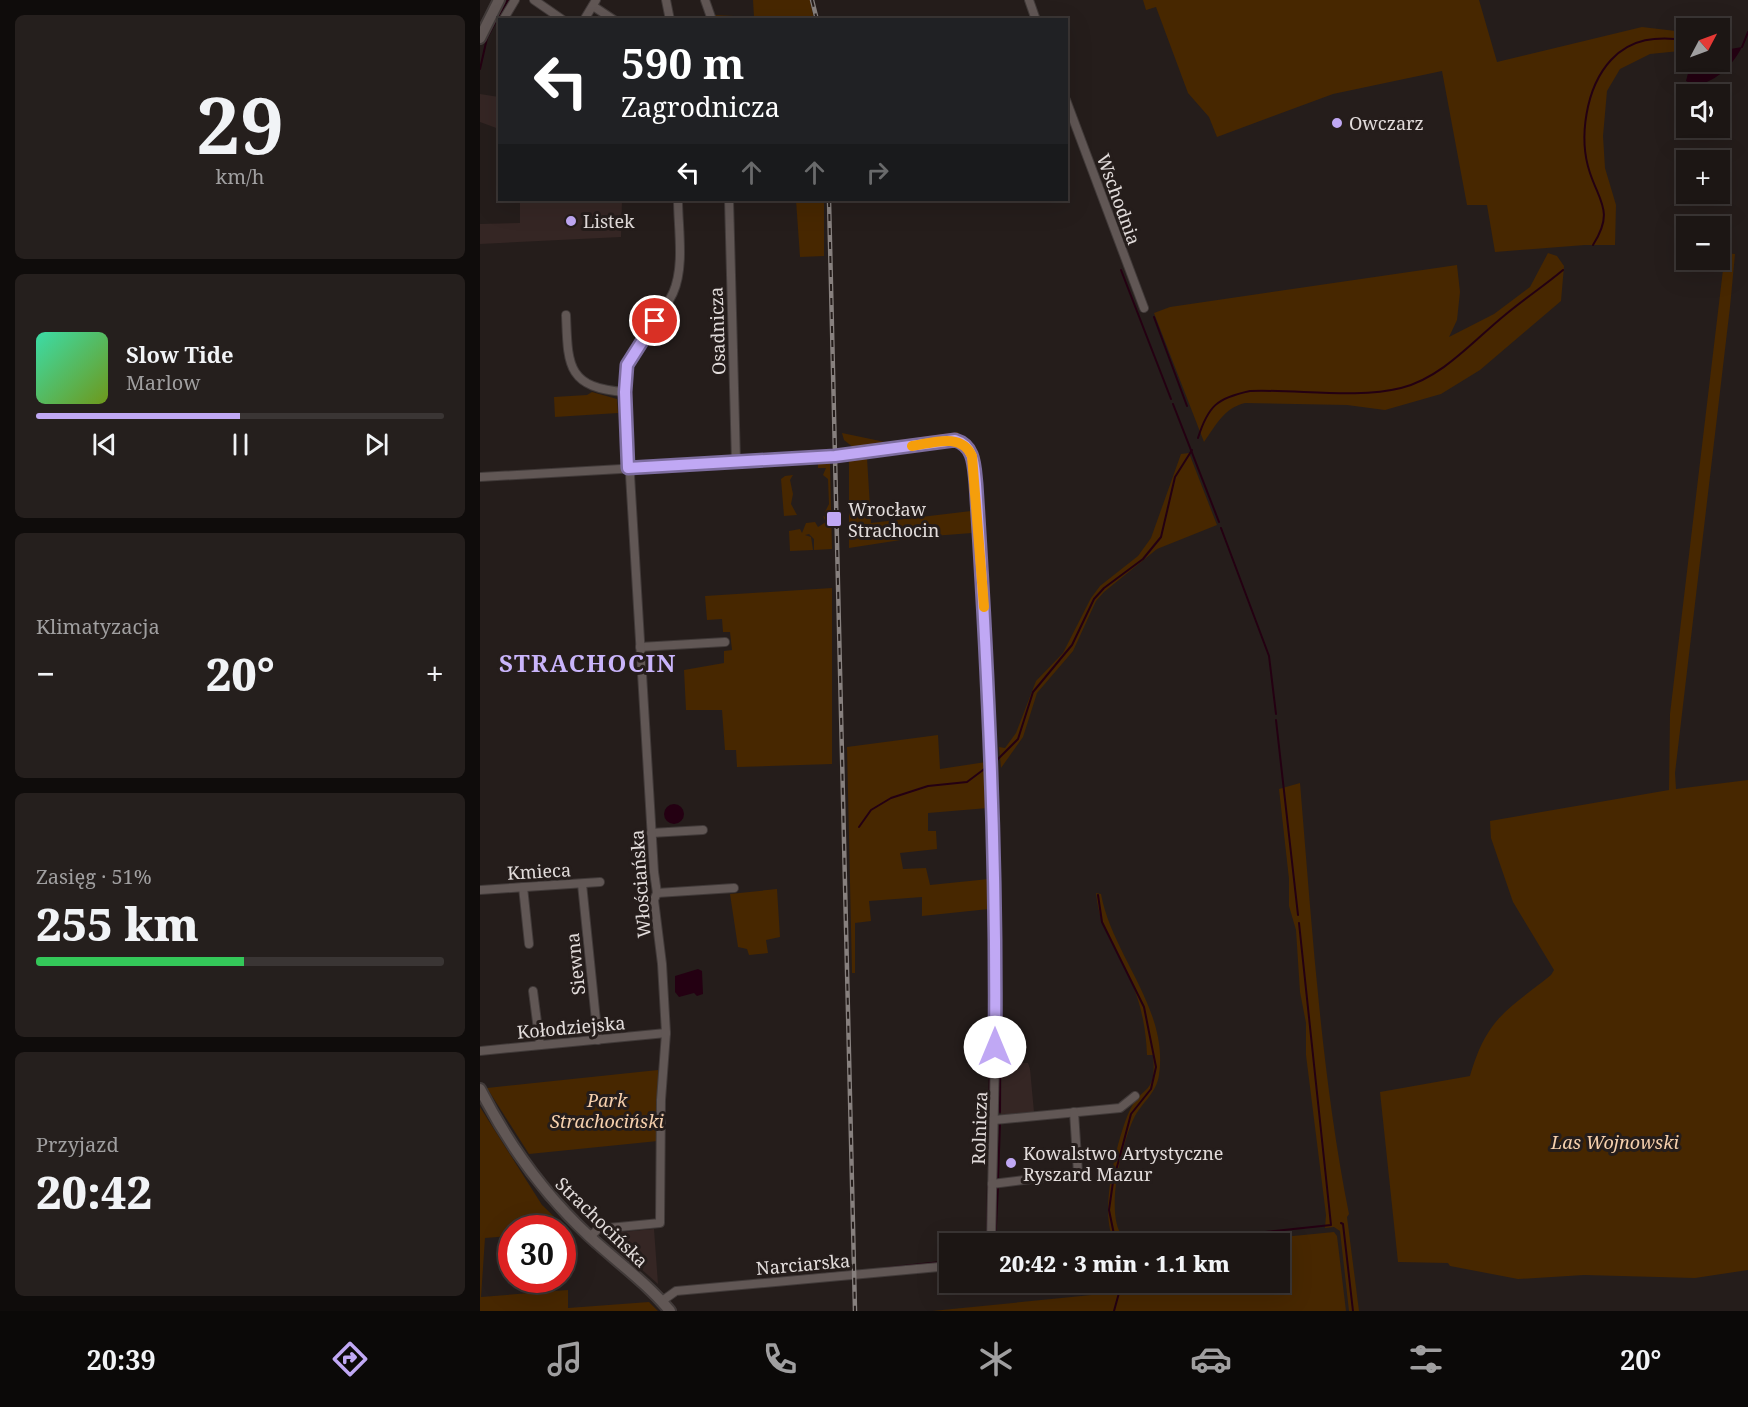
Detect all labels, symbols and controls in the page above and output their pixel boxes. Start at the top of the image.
north arrow [1676,18,1730,72]
map controls [1676,18,1730,270]
text: 590 m [621,34,745,91]
icon: left [522,42,600,120]
text: 29 [196,71,284,177]
button: sound [1676,84,1730,138]
text: Zagrodnicza [621,88,780,125]
place label: Owczarz [1349,111,1424,135]
marker: Owczarz [1330,116,1344,130]
street label: Wschodnia [1091,150,1147,248]
button: + [1676,150,1730,204]
icon: left [672,156,705,189]
icon: ahead [735,156,768,189]
icon: ahead [798,156,831,189]
icon: right [861,156,894,189]
text: km/h [215,163,265,190]
place label: Listek [583,209,635,233]
marker: Listek [564,214,578,228]
button: − [1676,216,1730,270]
street label: Osadnicza [703,286,731,376]
pin [629,295,680,346]
icon: arrive [638,304,671,337]
text: Slow Tide [126,339,234,369]
text: Marlow [126,369,200,396]
icon: previous [88,428,121,461]
icon: pause [224,428,257,461]
icon: next [360,428,393,461]
place label: Wrocław Strachocin [848,497,940,542]
marker: Wrocław Strachocin [825,510,843,528]
text: Klimatyzacja [36,613,160,640]
text: 20° [206,643,275,704]
district label: STRACHOCIN [499,646,677,679]
text: − [36,651,55,696]
text: + [426,651,444,696]
street label: Włościańska [624,829,656,939]
street label: Kmieca [506,857,572,885]
text: Zasięg · 51% [36,863,152,890]
text: 255 km [36,893,199,954]
street label: Siewna [560,932,590,996]
street label: Kołodziejska [516,1010,626,1044]
position arrow [963,1015,1027,1079]
park label: Park Strachociński [550,1088,664,1133]
street label: Rolnicza [966,1091,992,1165]
park label: Las Wojnowski [1550,1130,1679,1154]
text: Przyjazd [36,1131,119,1158]
place label: Kowalstwo Artystyczne Ryszard Mazur [1023,1141,1223,1186]
marker: Kowalstwo Artystyczne Ryszard Mazur [1004,1156,1018,1170]
text: 20:42 [36,1161,152,1222]
street label: Strachocińska [550,1172,654,1272]
speed limit sign: 30 [498,1215,576,1293]
street label: Narciarska [755,1248,851,1280]
text: 20:42 · 3 min · 1.1 km [999,1248,1230,1278]
icon: directions [329,1338,371,1380]
icon: music [544,1338,586,1380]
icon: phone [759,1338,801,1380]
icon: climate [975,1338,1017,1380]
icon: car [1190,1338,1232,1380]
icon: filters [1405,1338,1447,1380]
text: 20:39 [87,1341,156,1378]
text: 20° [1620,1341,1661,1378]

